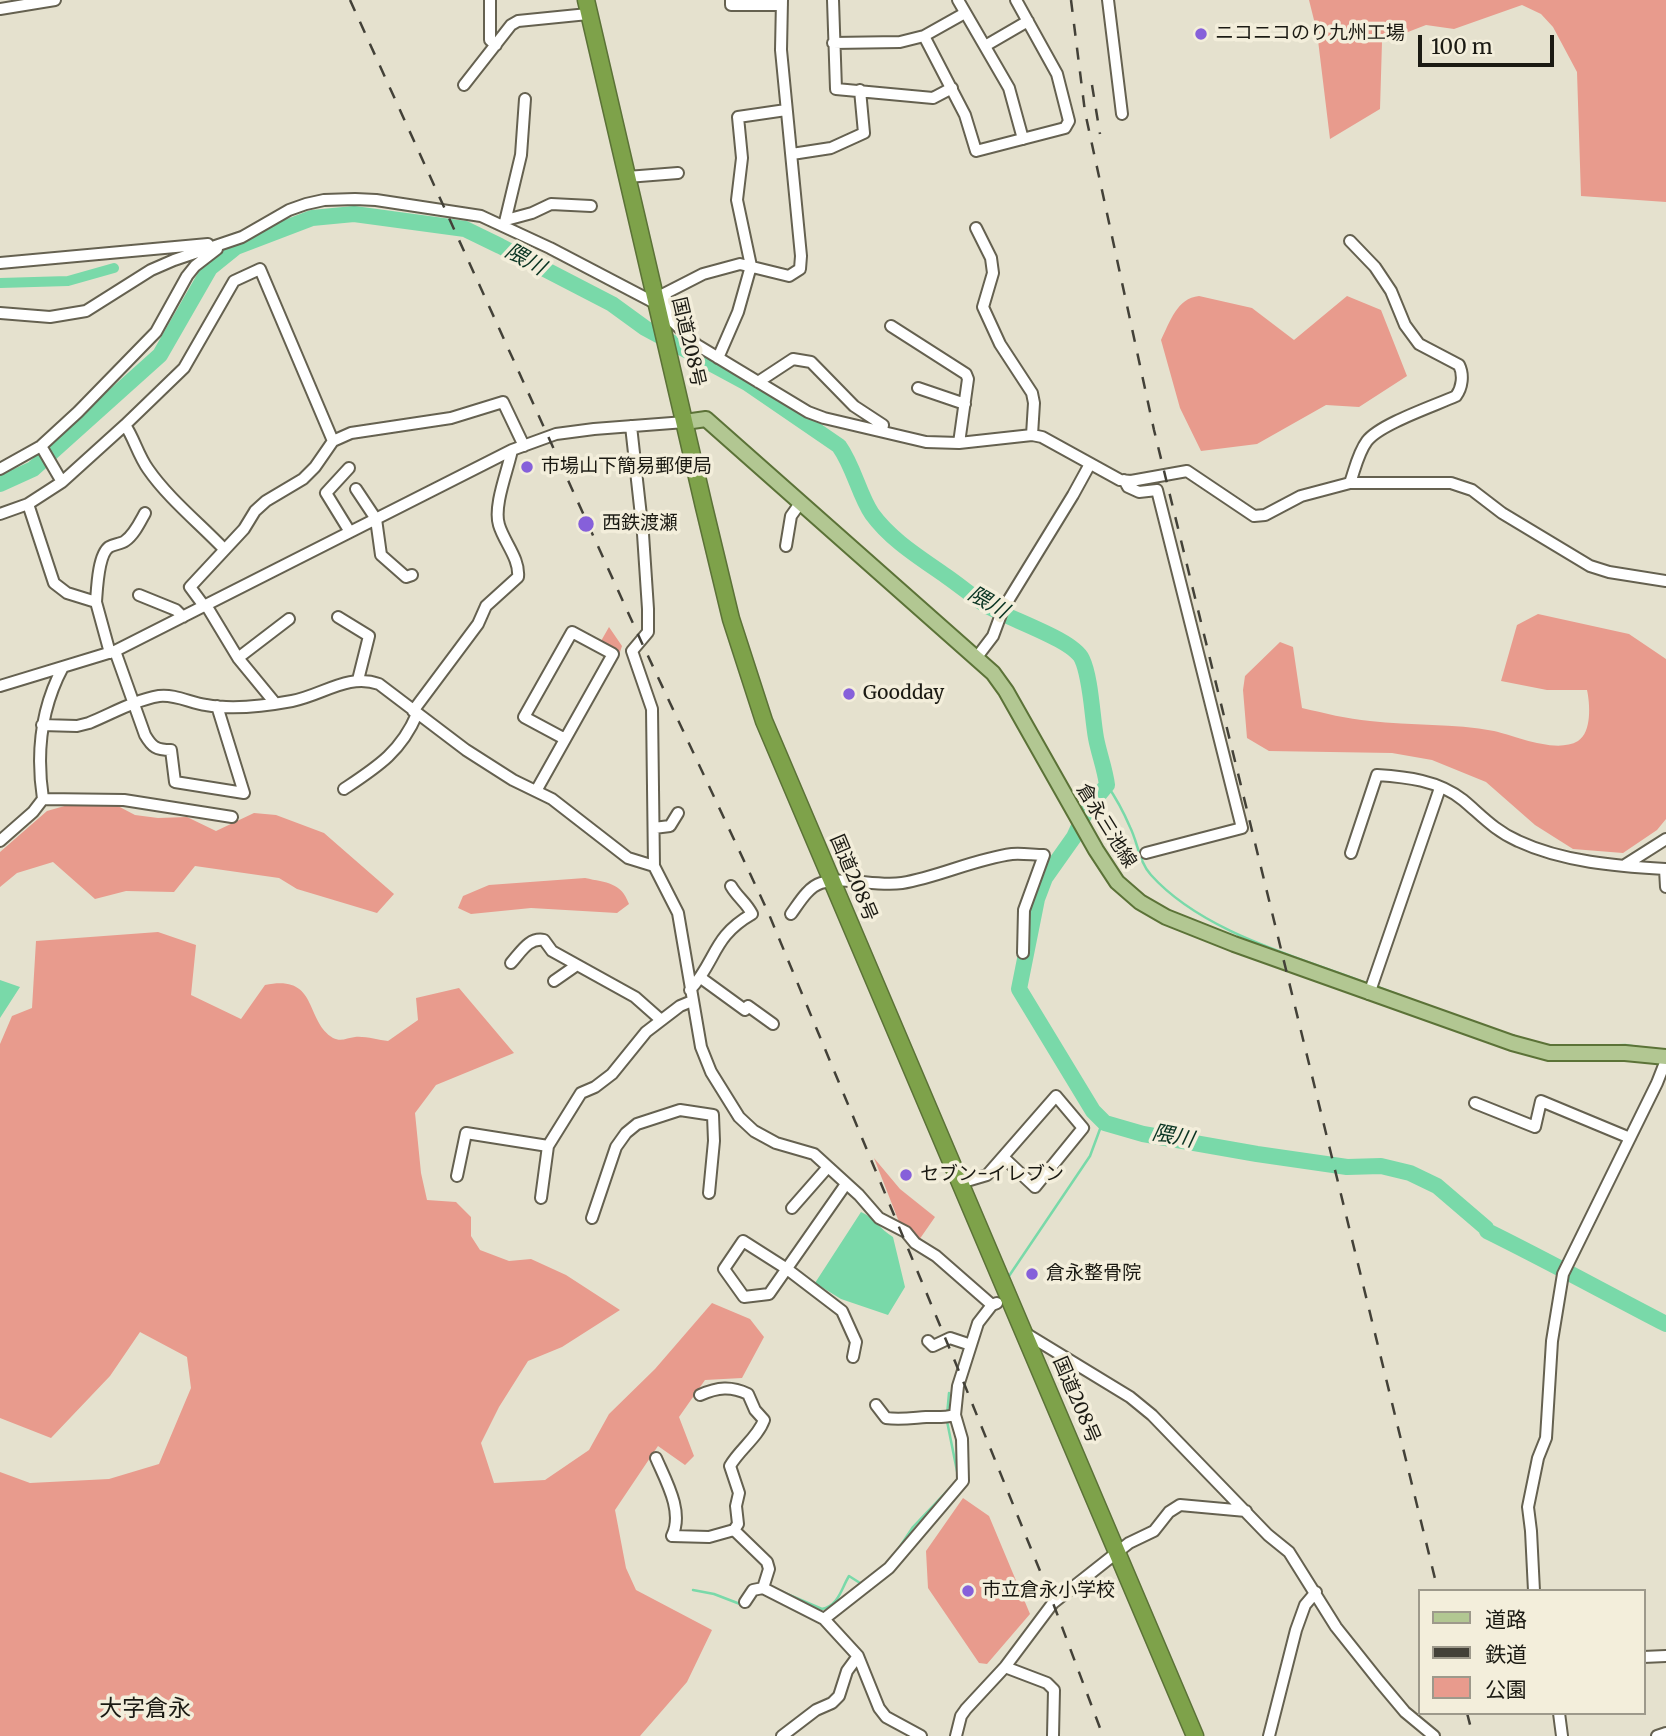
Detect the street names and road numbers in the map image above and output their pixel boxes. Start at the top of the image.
street label: 国道208号 [667,295,709,389]
street label: 倉永三池線 [1071,780,1141,872]
street label: 国道208号 [825,831,881,925]
street label: 国道208号 [1048,1353,1104,1447]

